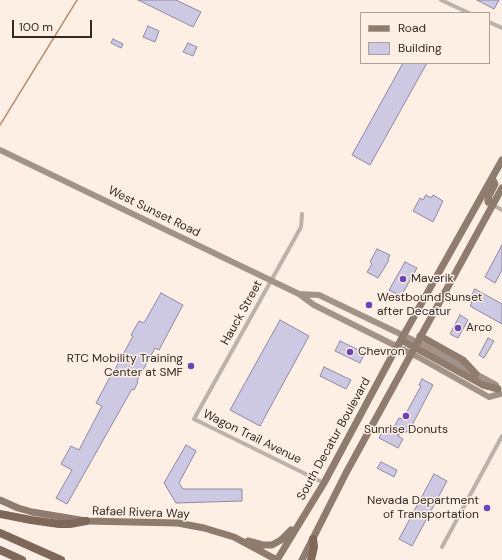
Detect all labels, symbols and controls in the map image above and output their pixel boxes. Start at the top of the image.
scale bar [14,12,94,38]
legend [360,12,490,64]
text: 100 m [19,19,53,35]
text: Road [398,20,426,36]
text: Building [398,40,442,56]
street label: West Sunset Road [106,183,202,241]
place label: Maverik [411,272,454,286]
marker: Maverik [398,274,408,284]
street label: Hauck Street [218,278,266,348]
place label: Westbound Sunset after Decatur [377,291,482,319]
marker: Westbound Sunset after Decatur [364,300,374,310]
place label: Arco [466,321,492,335]
marker: Arco [453,323,463,333]
place label: Chevron [358,345,405,359]
marker: Chevron [345,347,355,357]
place label: RTC Mobility Training Center at SMF [67,352,183,380]
marker: RTC Mobility Training Center at SMF [186,361,196,371]
street label: South Decatur Boulevard [294,375,374,503]
street label: Wagon Trail Avenue [200,407,304,467]
marker: Sunrise Donuts [401,411,411,421]
place label: Sunrise Donuts [364,423,448,437]
place label: Nevada Department of Transportation [367,494,479,522]
marker: Nevada Department of Transportation [482,503,492,513]
street label: Rafael Rivera Way [92,504,190,522]

